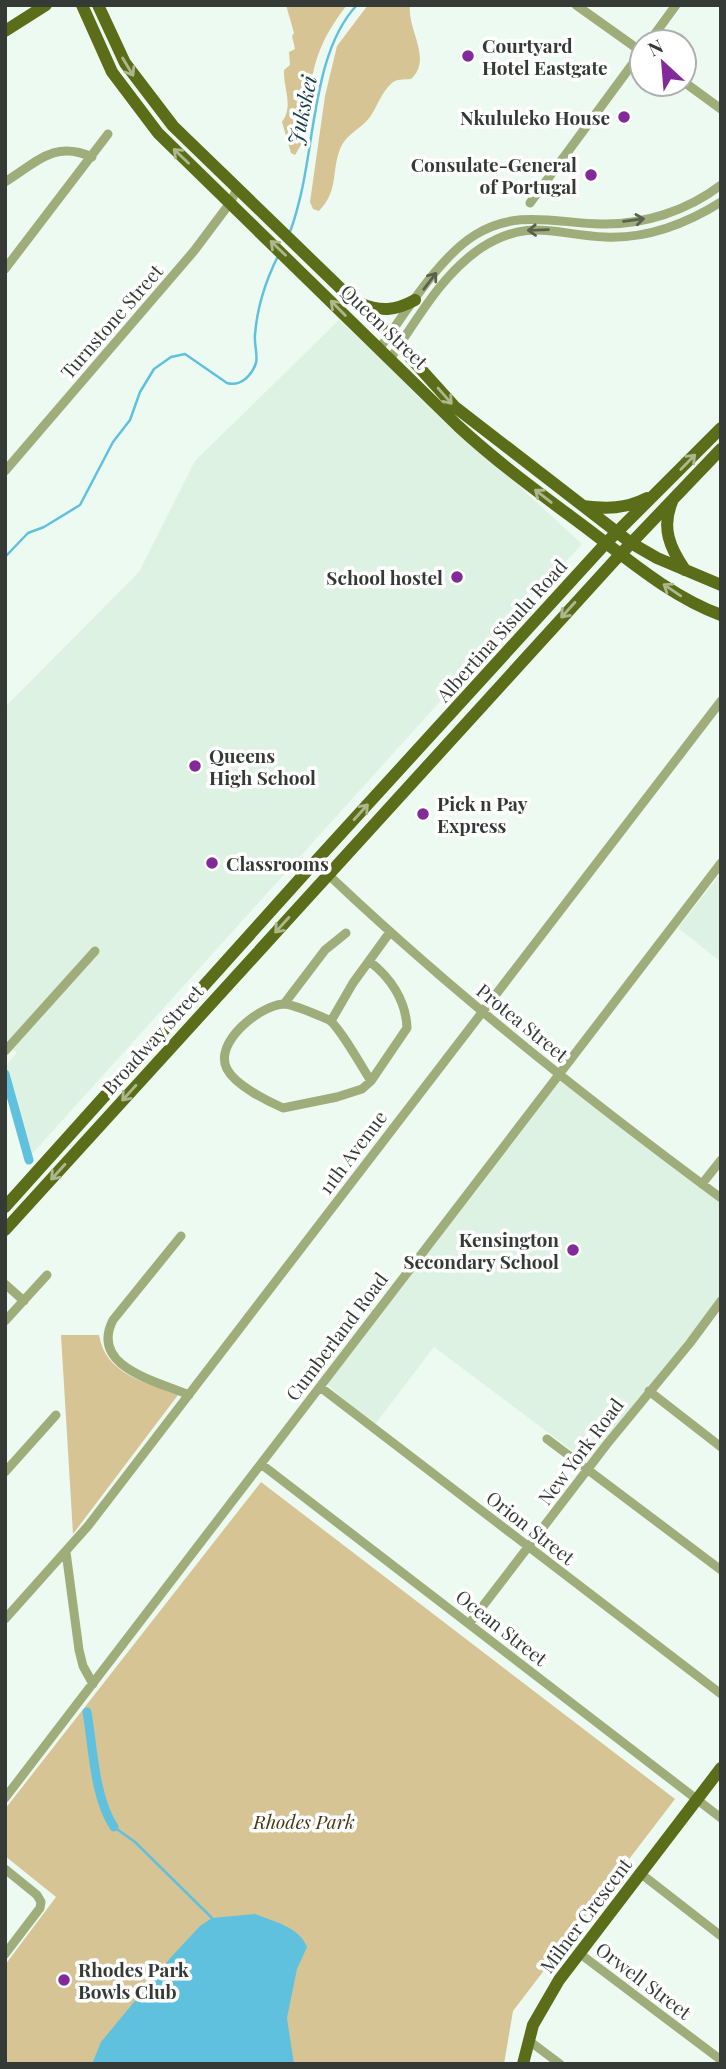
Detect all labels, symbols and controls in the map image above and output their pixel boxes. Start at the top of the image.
north arrow [628,28,698,98]
place label: Courtyard Hotel Eastgate [482,32,608,80]
text: N [643,32,667,62]
marker: Courtyard Hotel Eastgate [460,48,476,64]
one-way arrow [121,56,135,76]
water label: Jukskei [280,72,322,147]
place label: Nkululeko House [460,104,610,130]
marker: Nkululeko House [616,109,632,125]
one-way arrow [173,147,190,164]
place label: Consulate-General of Portugal [411,151,577,199]
marker: Consulate-General of Portugal [583,167,599,183]
one-way arrow [622,214,645,227]
one-way arrow [526,223,549,237]
one-way arrow [270,240,287,257]
street label: Turnstone Street [54,258,168,384]
one-way arrow [422,271,437,290]
street label: Queen Street [336,278,434,374]
one-way arrow [329,299,346,316]
one-way arrow [437,386,453,404]
one-way arrow [679,454,696,471]
one-way arrow [535,488,553,503]
street label: Albertina Sisulu Road [429,553,572,708]
place label: School hostel [326,564,443,590]
marker: School hostel [449,569,465,585]
one-way arrow [663,582,682,597]
one-way arrow [561,601,577,619]
place label: Queens High School [209,742,316,790]
marker: Queens High School [187,758,203,774]
place label: Pick n Pay Express [437,790,528,838]
one-way arrow [353,803,369,821]
marker: Pick n Pay Express [415,806,431,822]
place label: Classrooms [226,850,329,876]
marker: Classrooms [204,855,220,871]
one-way arrow [274,916,290,934]
street label: Protea Street [472,977,574,1067]
street label: Broadway Street [96,978,208,1100]
one-way arrow [121,1084,137,1102]
street label: 11th Avenue [312,1105,392,1199]
one-way arrow [50,1163,66,1181]
place label: Kensington Secondary School [403,1226,559,1274]
marker: Kensington Secondary School [565,1242,581,1258]
street label: Cumberland Road [279,1266,393,1406]
street label: New York Road [531,1392,629,1510]
street label: Orion Street [481,1484,581,1570]
street label: Ocean Street [451,1583,553,1671]
park label: Rhodes Park [252,1808,355,1834]
street label: Milner Crescent [533,1852,637,1978]
street label: Orwell Street [591,1936,697,2025]
place label: Rhodes Park Bowls Club [78,1956,190,2004]
marker: Rhodes Park Bowls Club [56,1972,72,1988]

